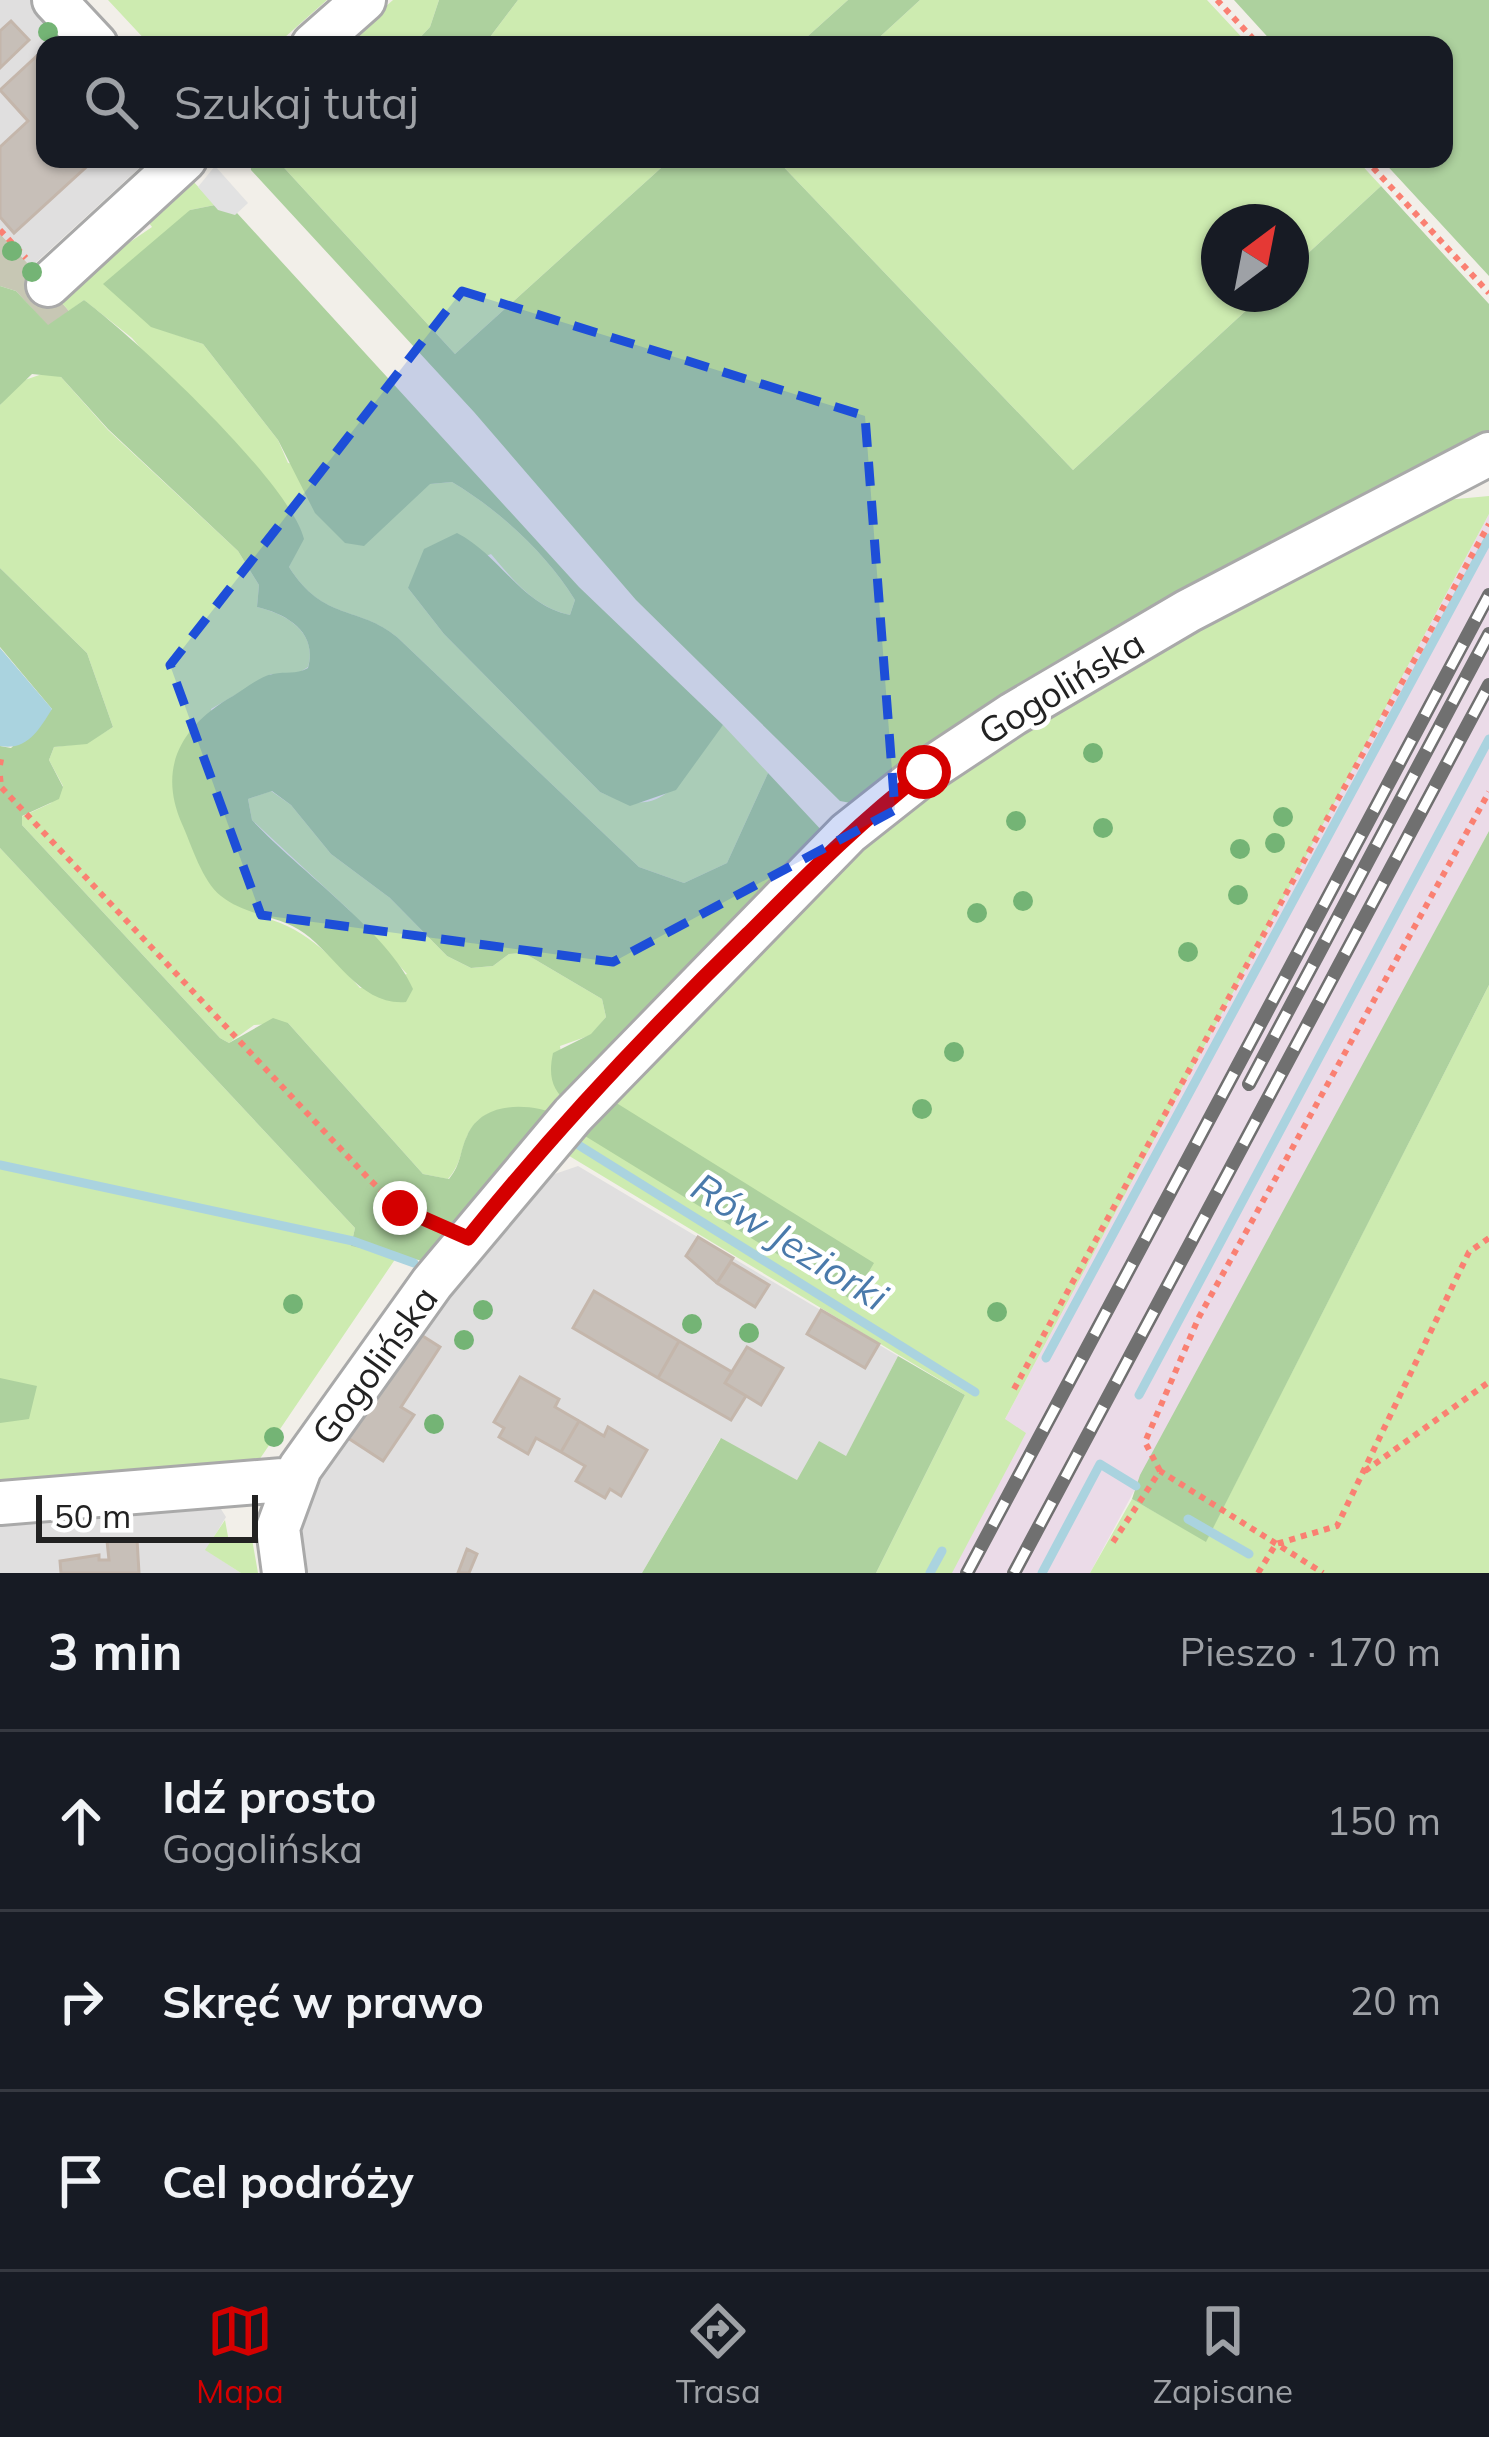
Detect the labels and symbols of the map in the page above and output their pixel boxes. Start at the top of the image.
north arrow [1201,204,1309,312]
street label: Gogolińska [970,620,1152,754]
route start [897,745,951,799]
water label: Rów Jeziorki [683,1161,898,1321]
route end [373,1181,427,1235]
street label: Gogolińska [301,1277,447,1453]
scale bar [36,1489,258,1542]

